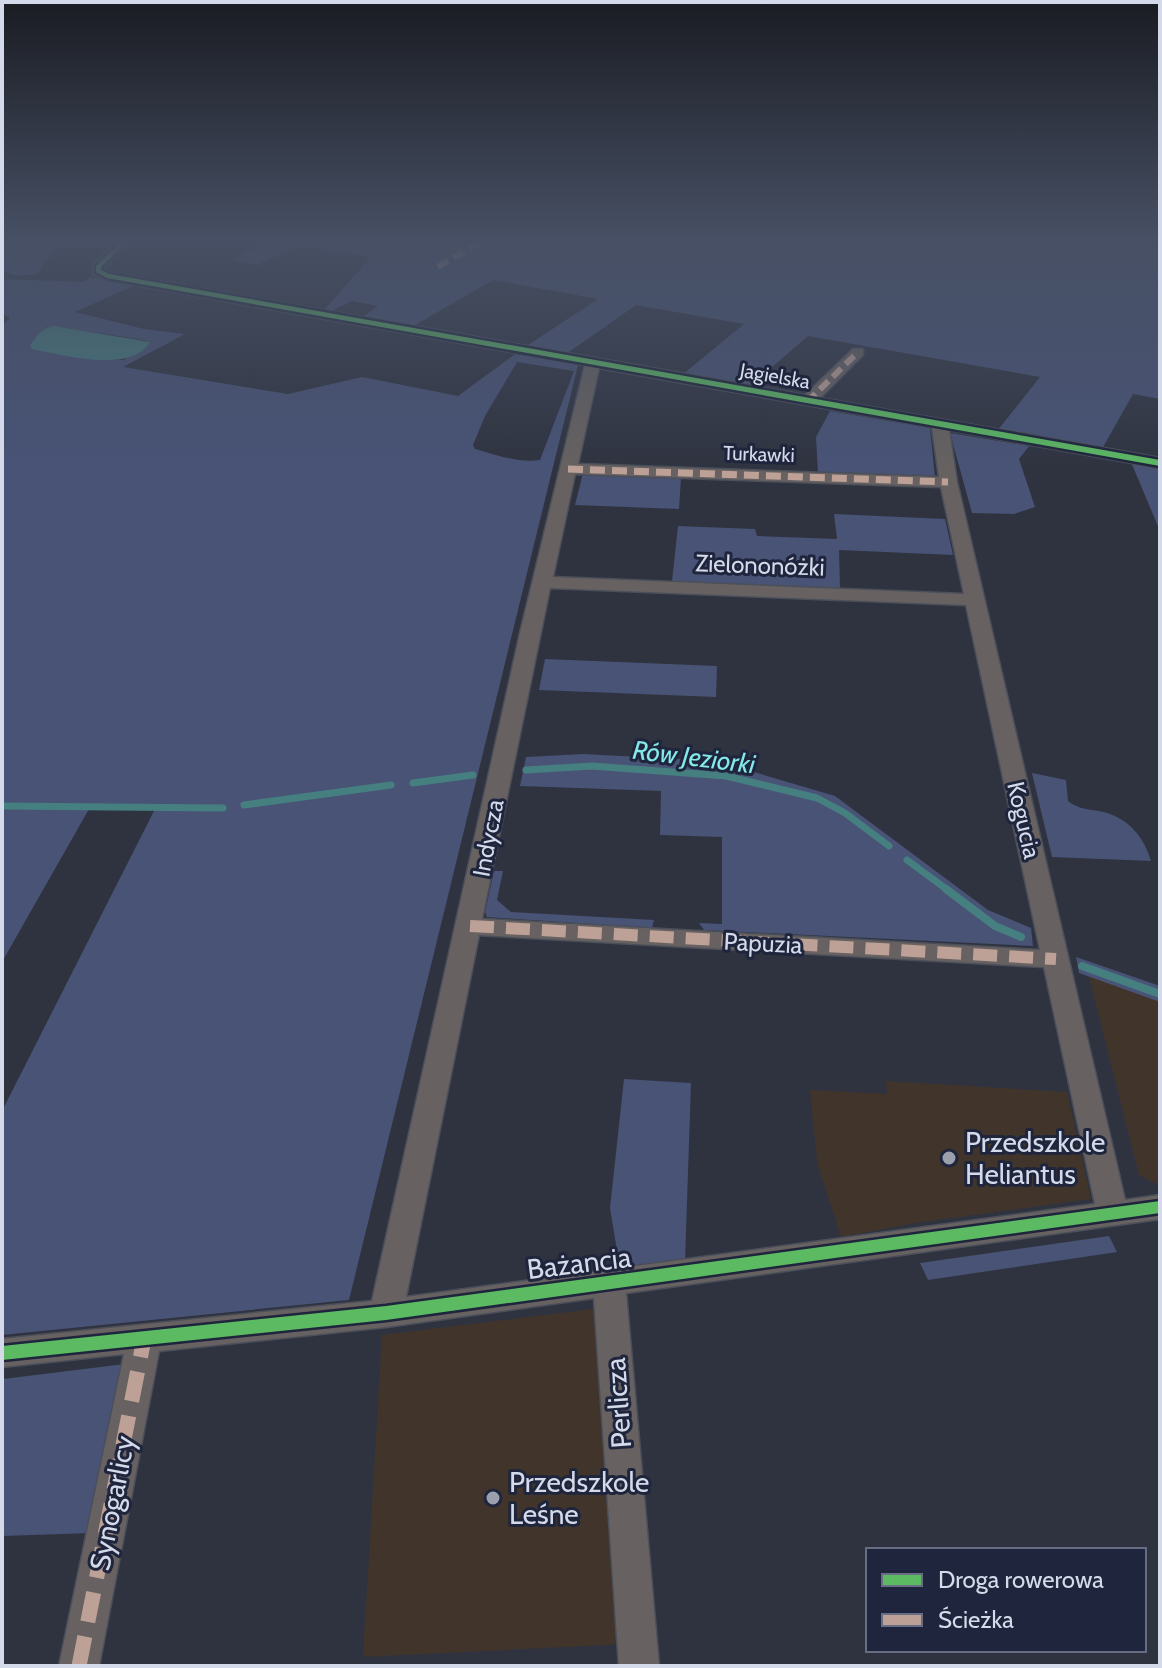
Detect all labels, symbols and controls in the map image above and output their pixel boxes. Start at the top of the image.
street label: Jagielska [737,358,812,394]
street label: Turkawki [723,441,795,467]
street label: Zielononóżki [695,548,825,582]
water label: Rów Jeziorki [631,734,758,780]
street label: Kogucia [1001,779,1047,862]
street label: Indycza [466,796,510,879]
street label: Papuzia [723,926,804,960]
place label: Przedszkole Heliantus [965,1125,1105,1191]
marker: Przedszkole Heliantus [940,1149,958,1167]
street label: Bażancia [525,1240,633,1286]
street label: Perlicza [598,1356,638,1449]
street label: Synogarlicy [82,1433,142,1573]
place label: Przedszkole Leśne [509,1465,649,1531]
marker: Przedszkole Leśne [484,1489,502,1507]
legend [866,1548,1146,1652]
text: Droga rowerowa [938,1565,1104,1594]
text: Ścieżka [938,1605,1014,1634]

